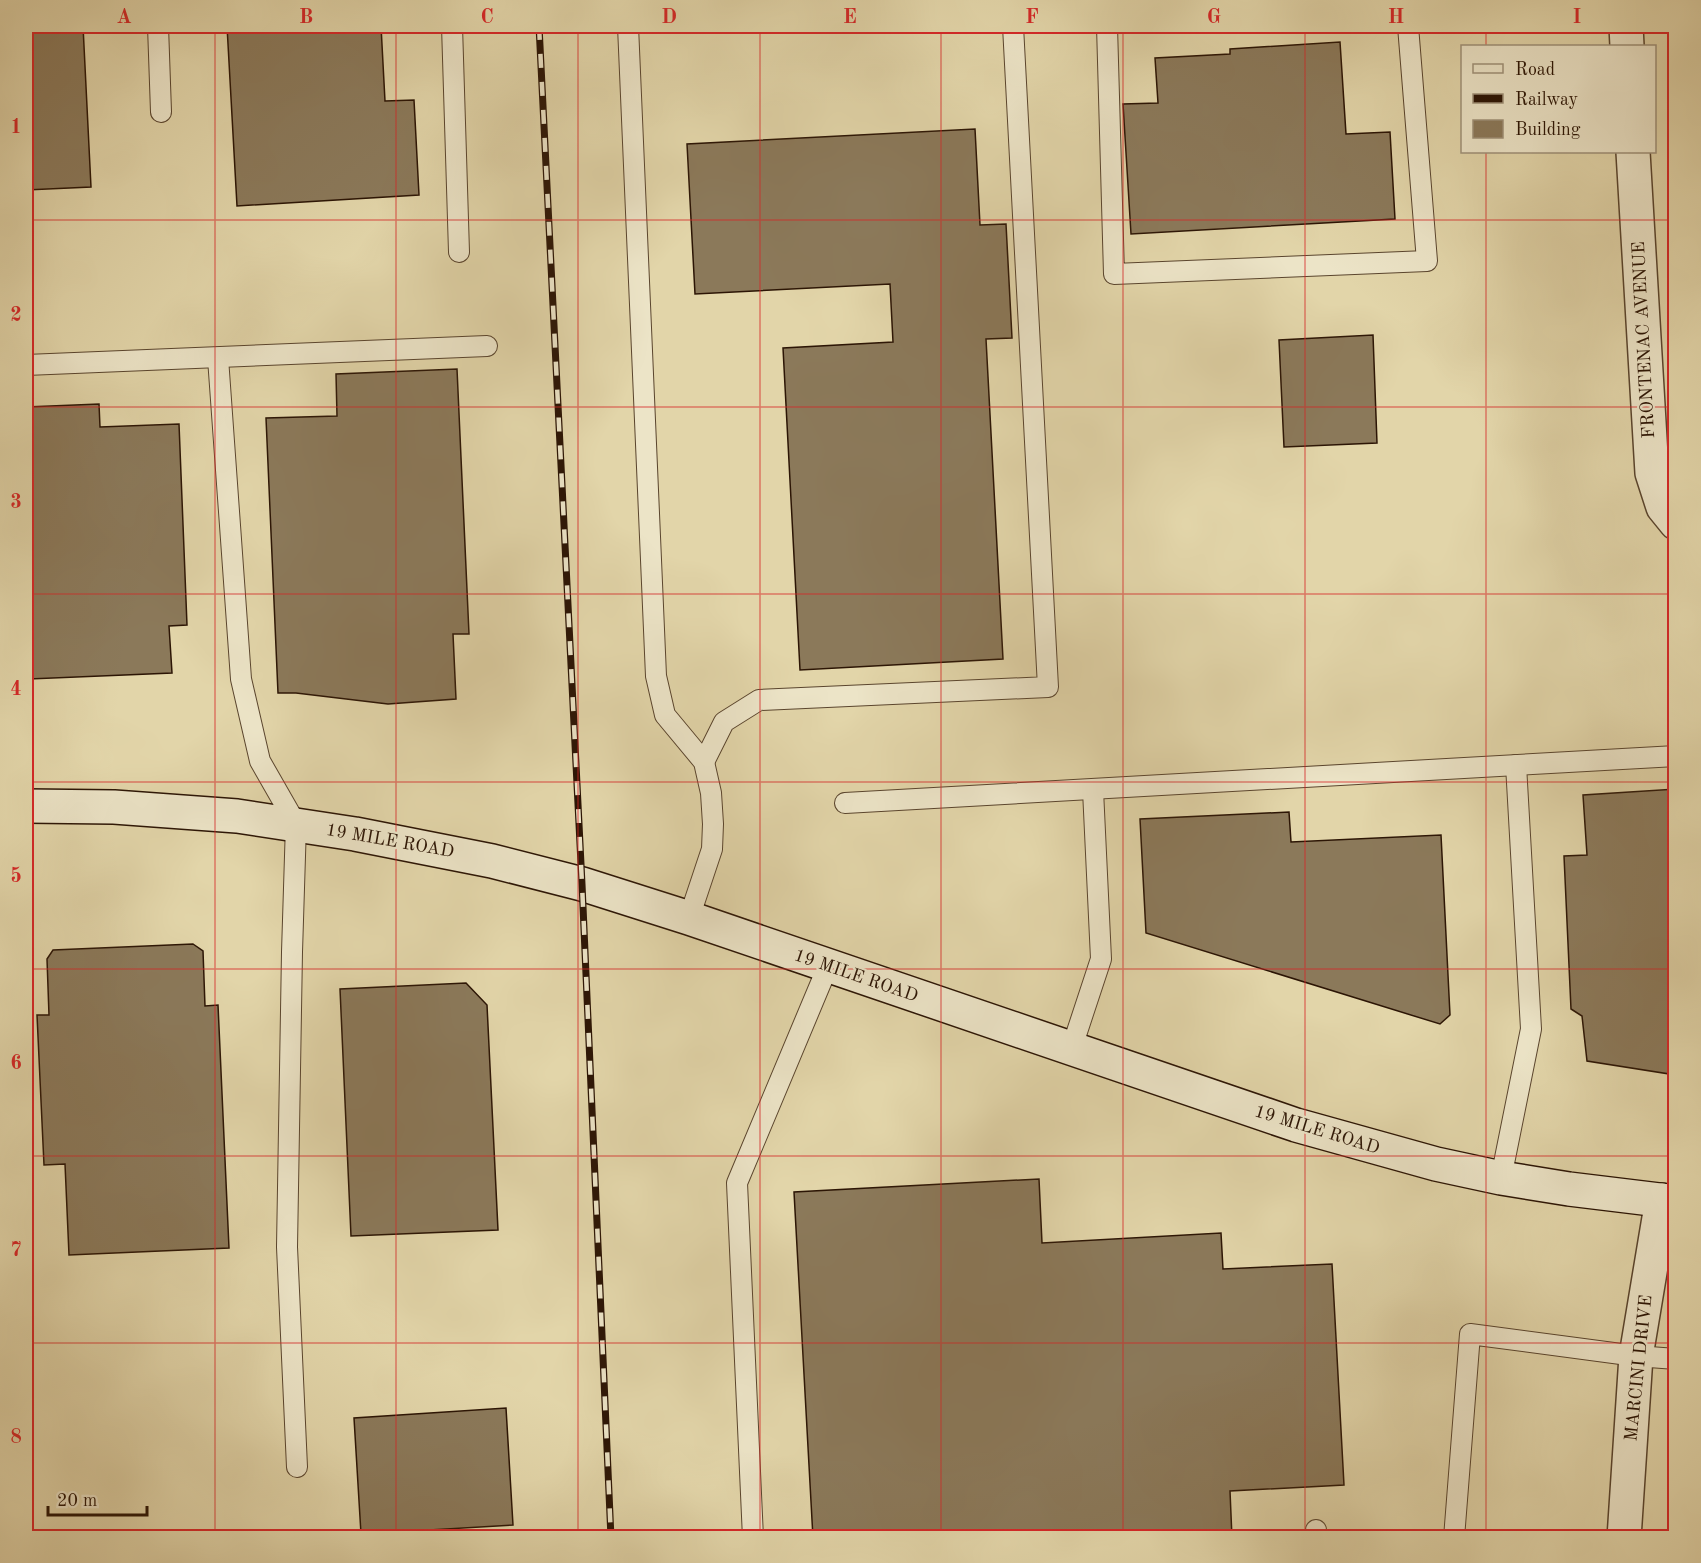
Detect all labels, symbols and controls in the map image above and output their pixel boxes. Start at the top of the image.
text: A [116,8,132,28]
text: B [299,8,313,28]
text: C [480,8,494,28]
text: D [661,8,677,28]
text: E [843,8,857,28]
text: F [1025,8,1039,28]
text: G [1207,8,1221,28]
text: H [1388,8,1404,28]
text: I [1573,8,1581,28]
legend [1461,45,1656,153]
text: Road [1515,61,1555,79]
text: Railway [1515,91,1578,109]
text: 1 [10,118,22,138]
text: Building [1515,121,1581,139]
street label: FRONTENAC AVENUE [1630,241,1658,439]
text: 2 [10,306,22,326]
text: 3 [10,493,22,513]
text: 4 [10,680,22,700]
street label: 19 MILE ROAD [325,821,455,861]
text: 5 [10,866,22,887]
street label: 19 MILE ROAD [792,946,920,1006]
text: 6 [10,1054,22,1074]
street label: 19 MILE ROAD [1252,1102,1382,1158]
text: 7 [10,1241,22,1261]
street label: MARCINI DRIVE [1622,1294,1656,1442]
text: 8 [10,1428,22,1448]
scale bar [48,1479,147,1517]
text: 20 m [57,1492,97,1510]

